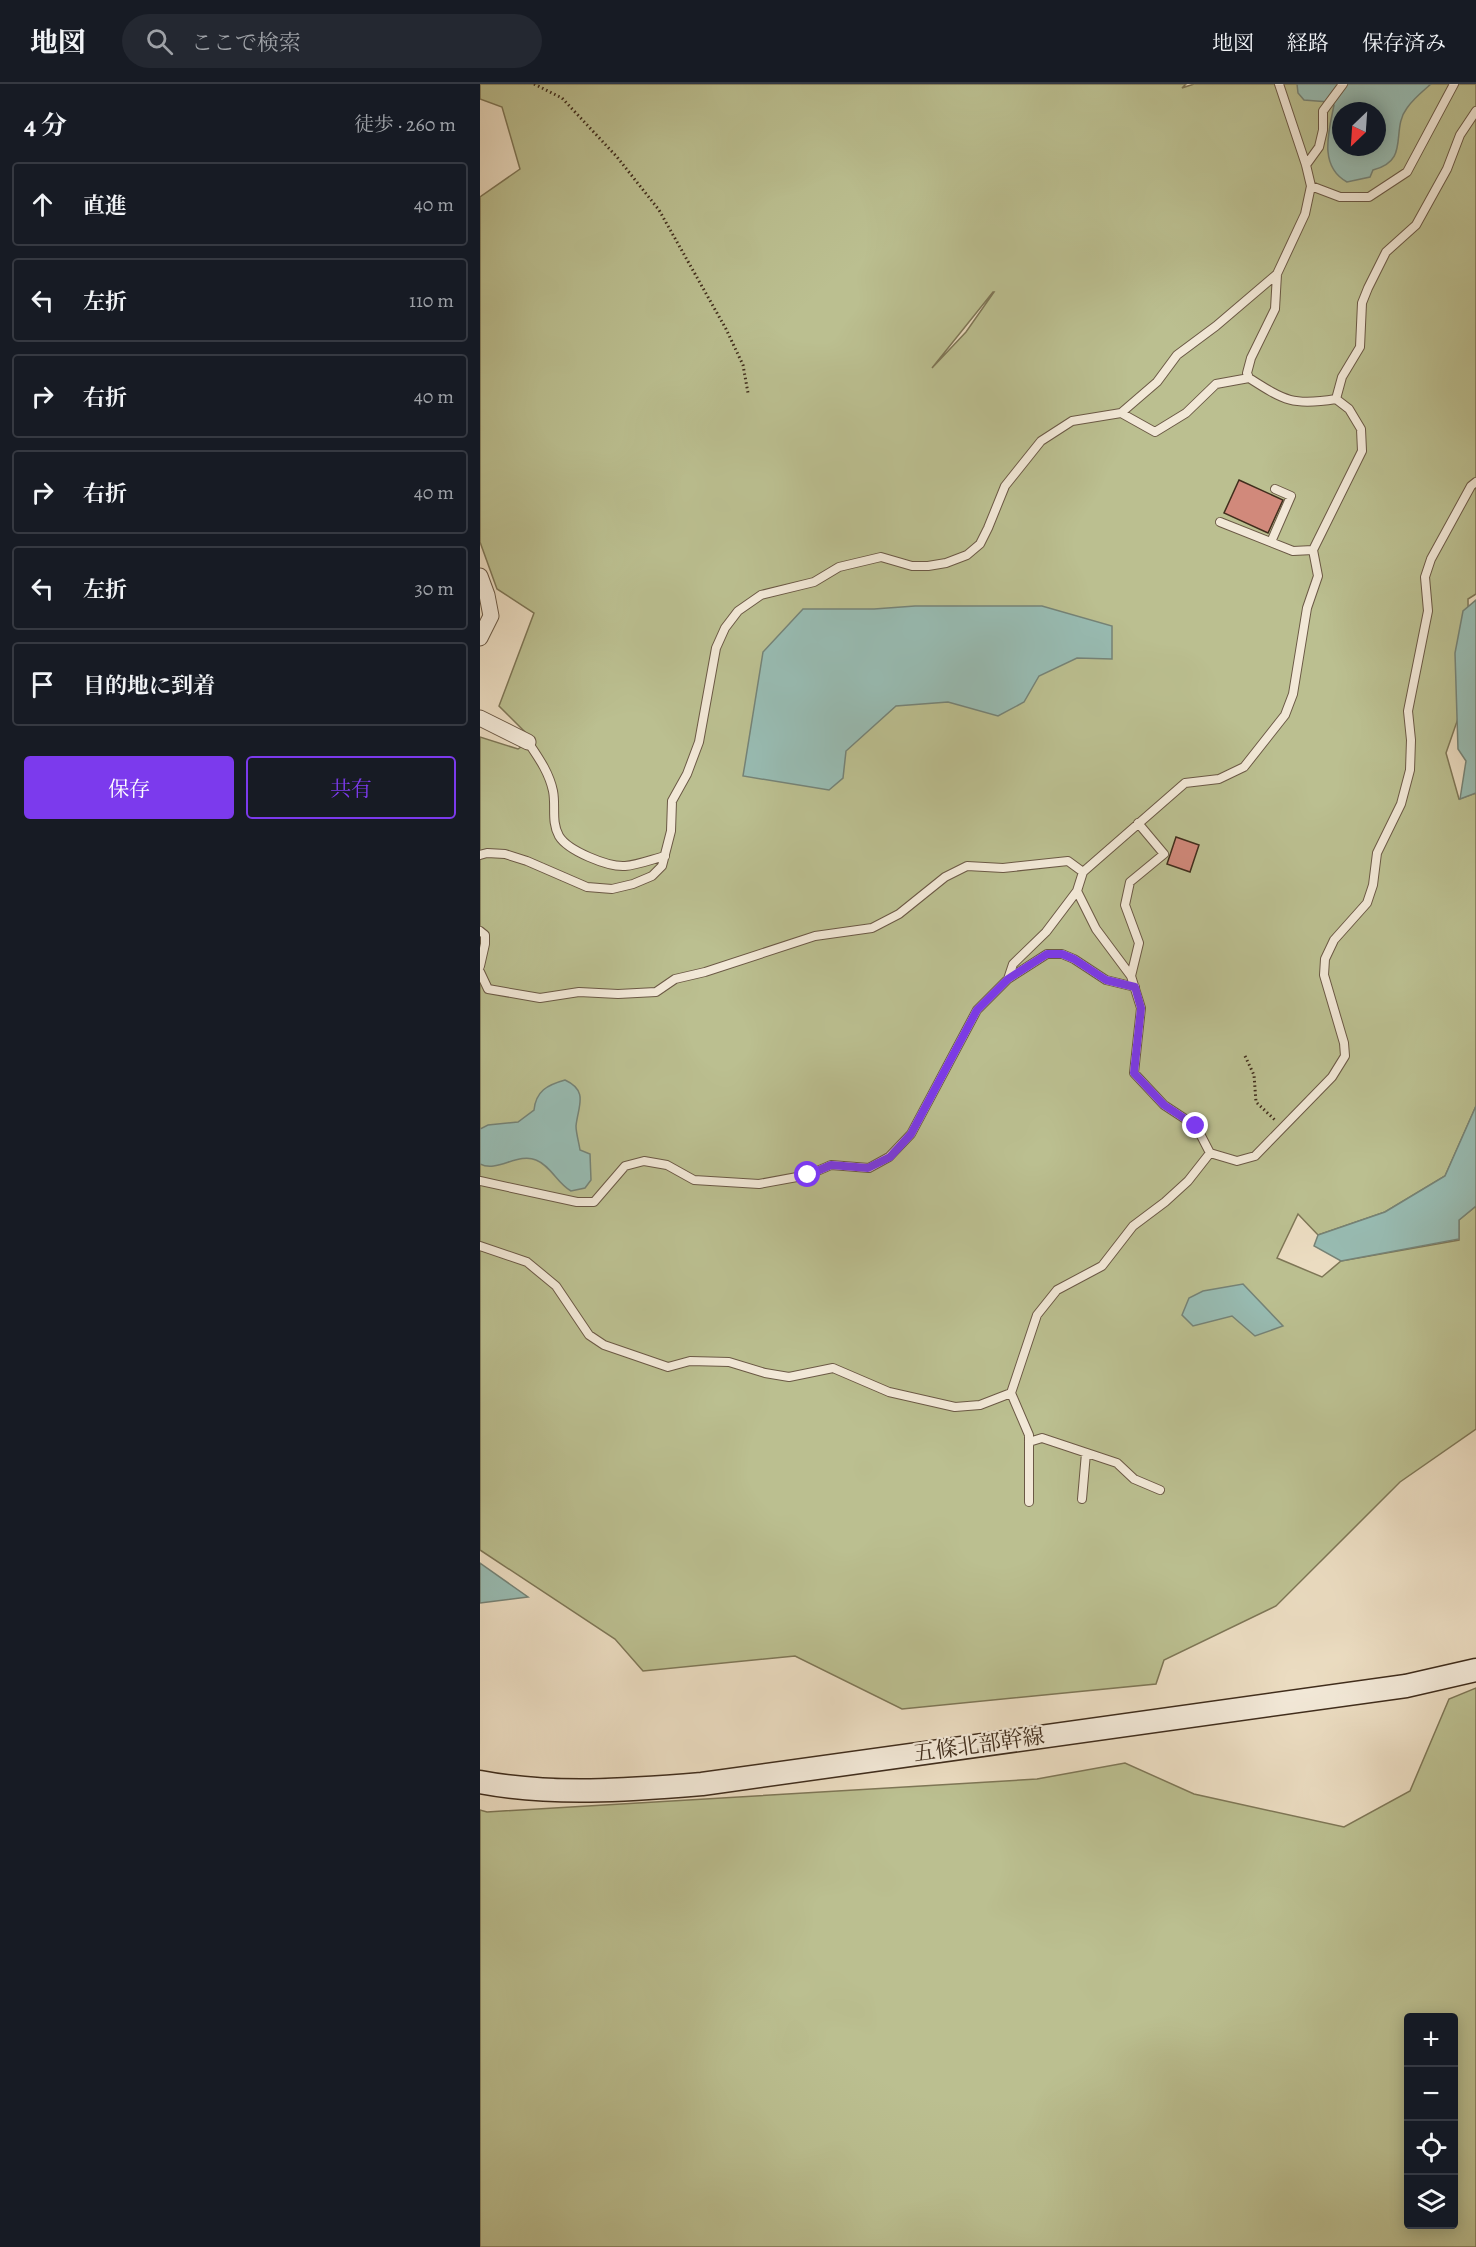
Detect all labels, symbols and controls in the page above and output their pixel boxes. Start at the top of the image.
search box [122,14,542,68]
text: 地図 [30,24,86,62]
icon: search [143,25,176,58]
text: ここで検索 [191,28,301,58]
text: 地図 [1212,29,1254,57]
text: 経路 [1287,29,1329,57]
text: 保存済み [1362,29,1446,57]
north arrow [1332,102,1386,156]
text: 4 分 [24,108,67,143]
text: 徒歩 · 260 m [354,111,456,138]
icon: ahead [26,188,59,221]
text: 直進 [83,191,127,221]
text: 40 m [414,191,454,218]
icon: left [26,284,59,317]
text: 左折 [83,287,127,317]
text: 110 m [409,287,454,314]
icon: right [26,380,59,413]
text: 右折 [83,383,127,413]
text: 40 m [414,383,454,410]
icon: right [26,476,59,509]
text: 右折 [83,479,127,509]
text: 40 m [414,479,454,506]
icon: left [26,572,59,605]
text: 左折 [83,575,127,605]
text: 30 m [414,575,454,602]
icon: arrive [26,668,59,701]
text: 目的地に到着 [83,671,215,701]
button: 保存 [24,756,234,819]
button: 共有 [246,756,456,819]
route end [1182,1112,1208,1138]
route start [794,1161,820,1187]
street label: 五條北部幹線 [912,1721,1046,1769]
map controls [1404,2013,1458,2229]
button: + [1404,2013,1458,2067]
button: − [1404,2067,1458,2121]
button: locate [1404,2121,1458,2175]
button: layers [1404,2175,1458,2229]

